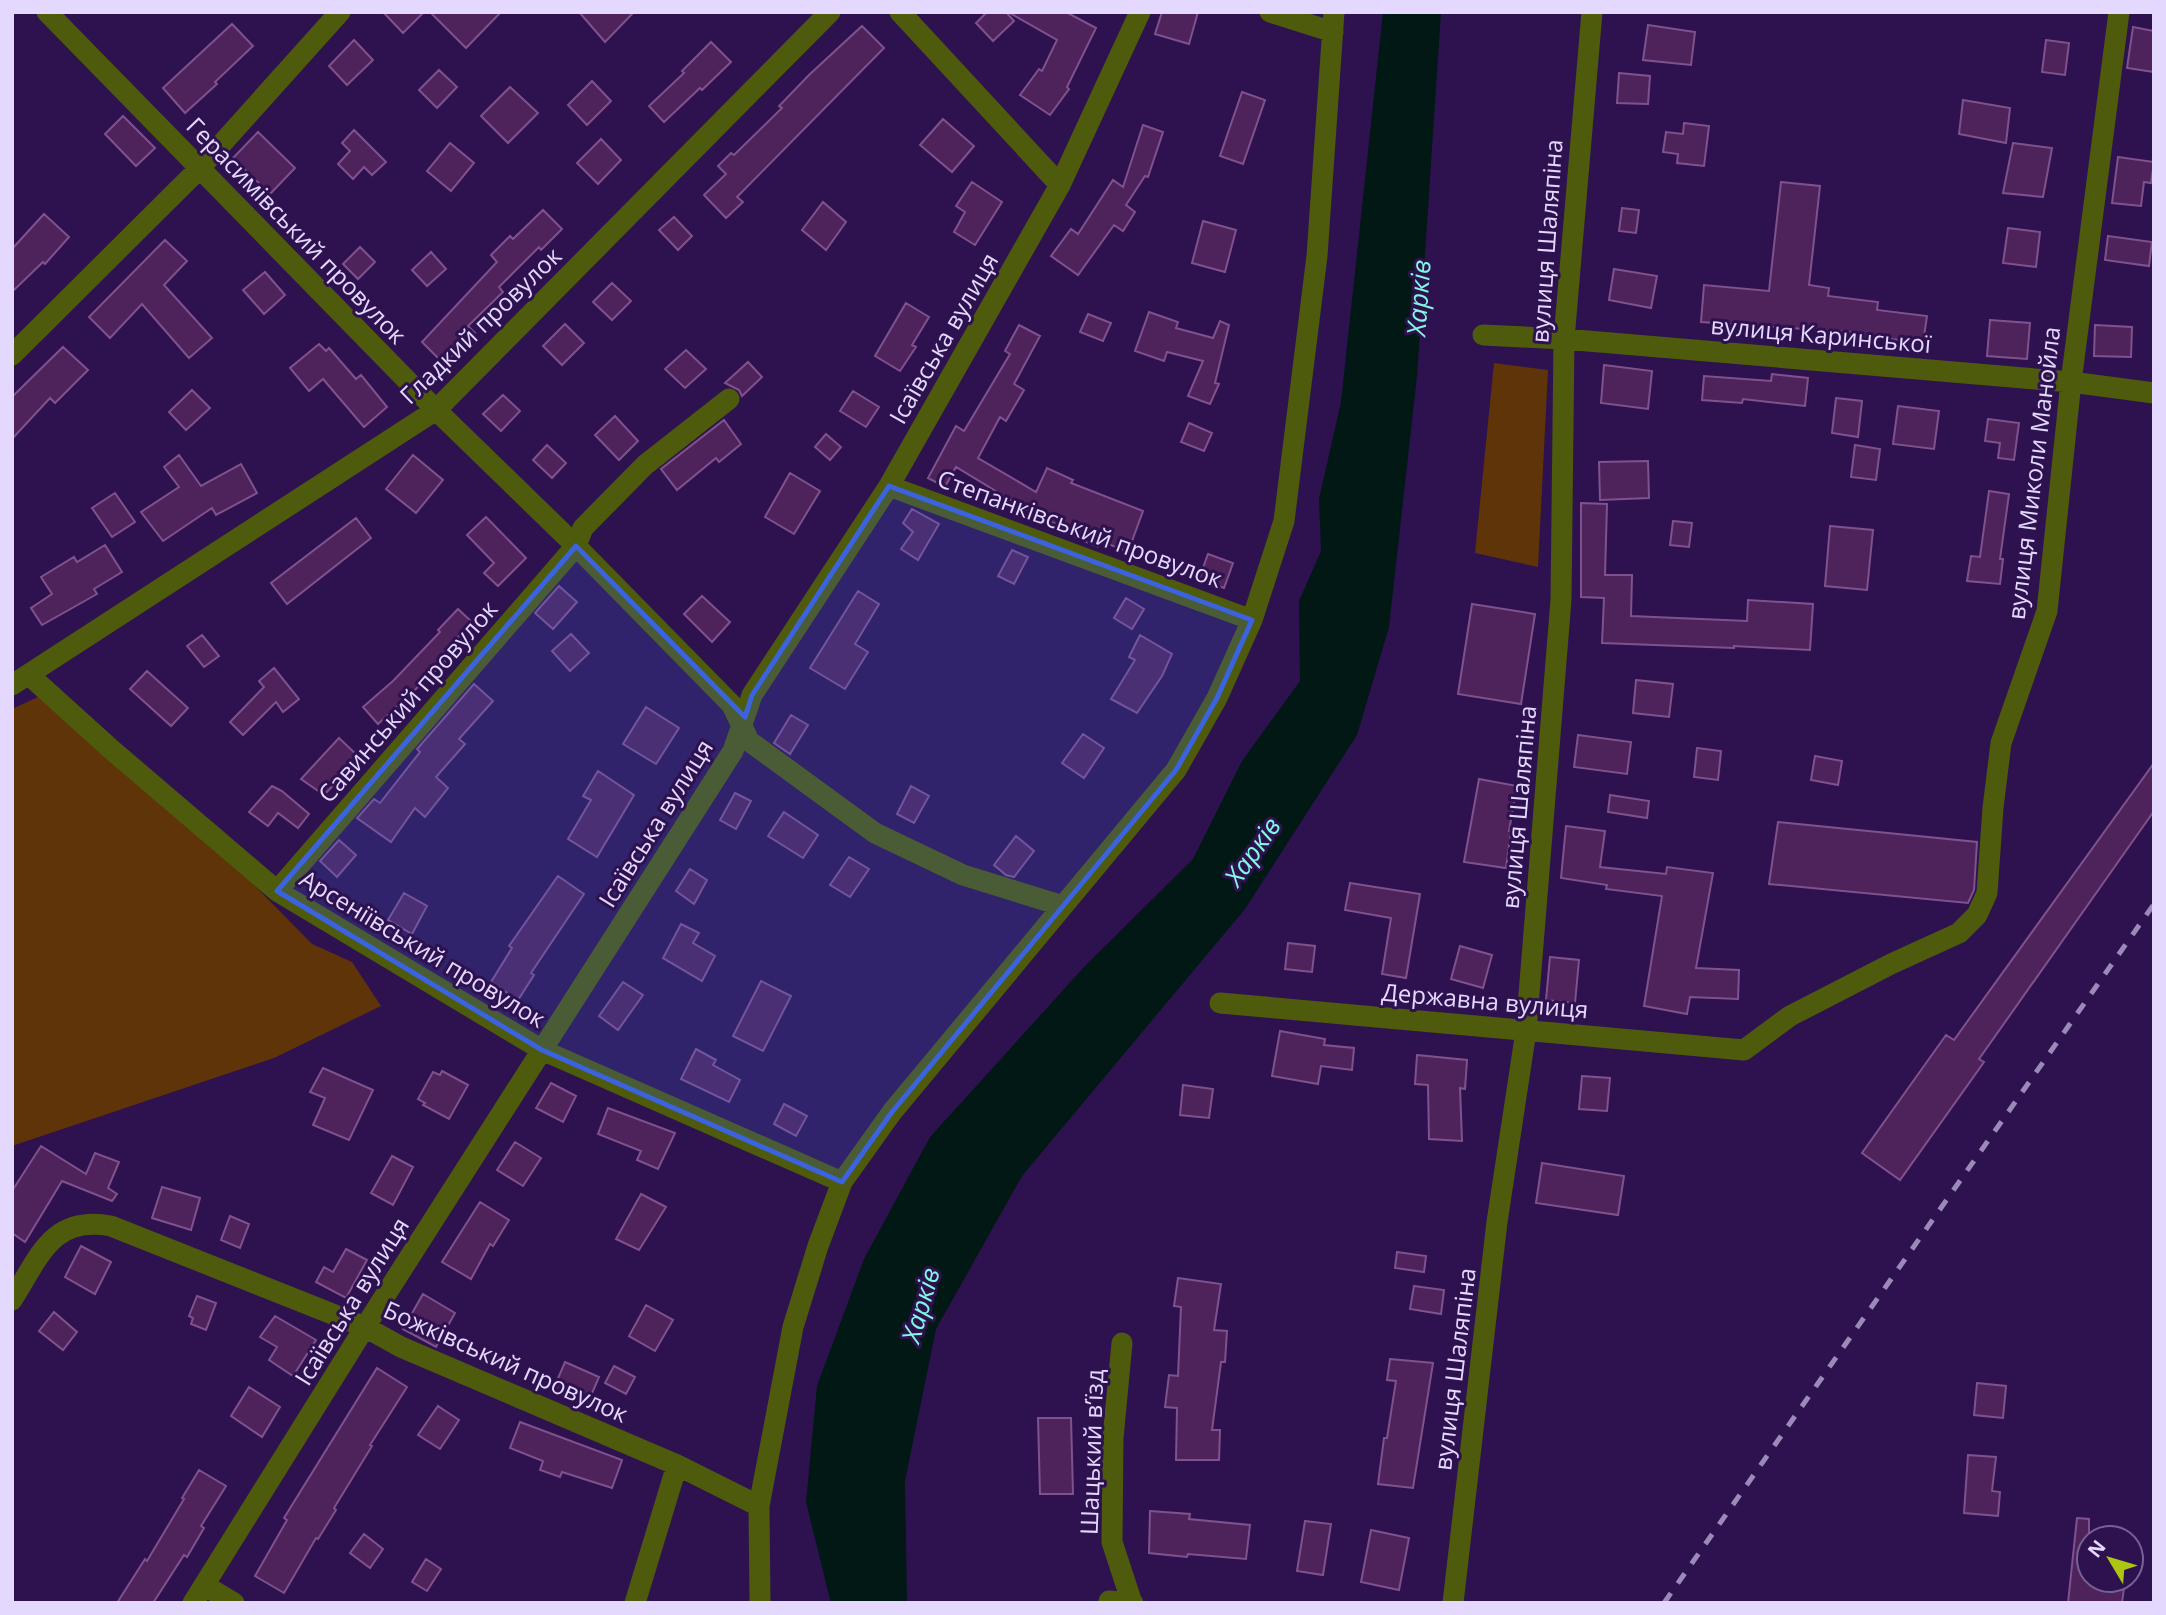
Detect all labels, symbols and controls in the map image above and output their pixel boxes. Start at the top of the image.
street label: Герасимівський провулок [180,109,415,351]
street label: вулиця Шаляпіна [1522,138,1570,344]
street label: Гладкий провулок [392,239,568,411]
street label: Ісаївська вулиця [881,247,1005,429]
water label: Харків [1397,259,1439,339]
street label: вулиця Каринської [1709,308,1933,360]
street label: вулиця Миколи Манойла [1999,325,2067,621]
street label: Степанківський провулок [933,461,1227,595]
street label: Савинський провулок [310,592,504,809]
street label: вулиця Шаляпіна [1493,704,1543,910]
street label: Ісаївська вулиця [590,733,720,913]
water label: Харків [1214,809,1289,894]
street label: Арсеніївський провулок [294,861,552,1035]
street label: Державна вулиця [1380,975,1590,1025]
street label: Ісаївська вулиця [286,1211,416,1391]
water label: Харків [892,1263,948,1349]
street label: вулиця Шаляпіна [1425,1266,1483,1472]
street label: Божківський провулок [379,1292,634,1430]
street label: Шацький в’їзд [1072,1368,1110,1535]
north arrow [2075,1524,2145,1594]
text: N [2082,1534,2112,1563]

